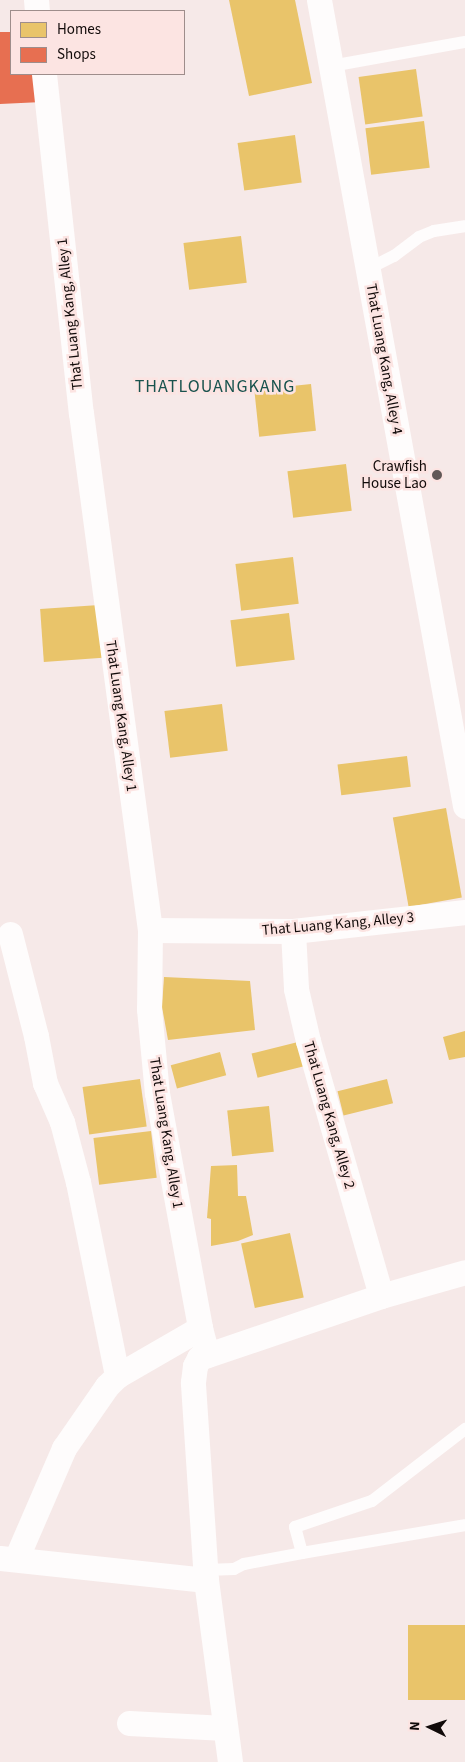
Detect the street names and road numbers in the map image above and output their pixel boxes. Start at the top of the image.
street label: That Luang Kang, Alley 1 [53,237,87,391]
street label: That Luang Kang, Alley 4 [362,282,406,436]
street label: That Luang Kang, Alley 1 [101,639,141,793]
street label: That Luang Kang, Alley 3 [261,908,415,940]
street label: That Luang Kang, Alley 2 [299,1039,359,1191]
street label: That Luang Kang, Alley 1 [145,1056,187,1210]

